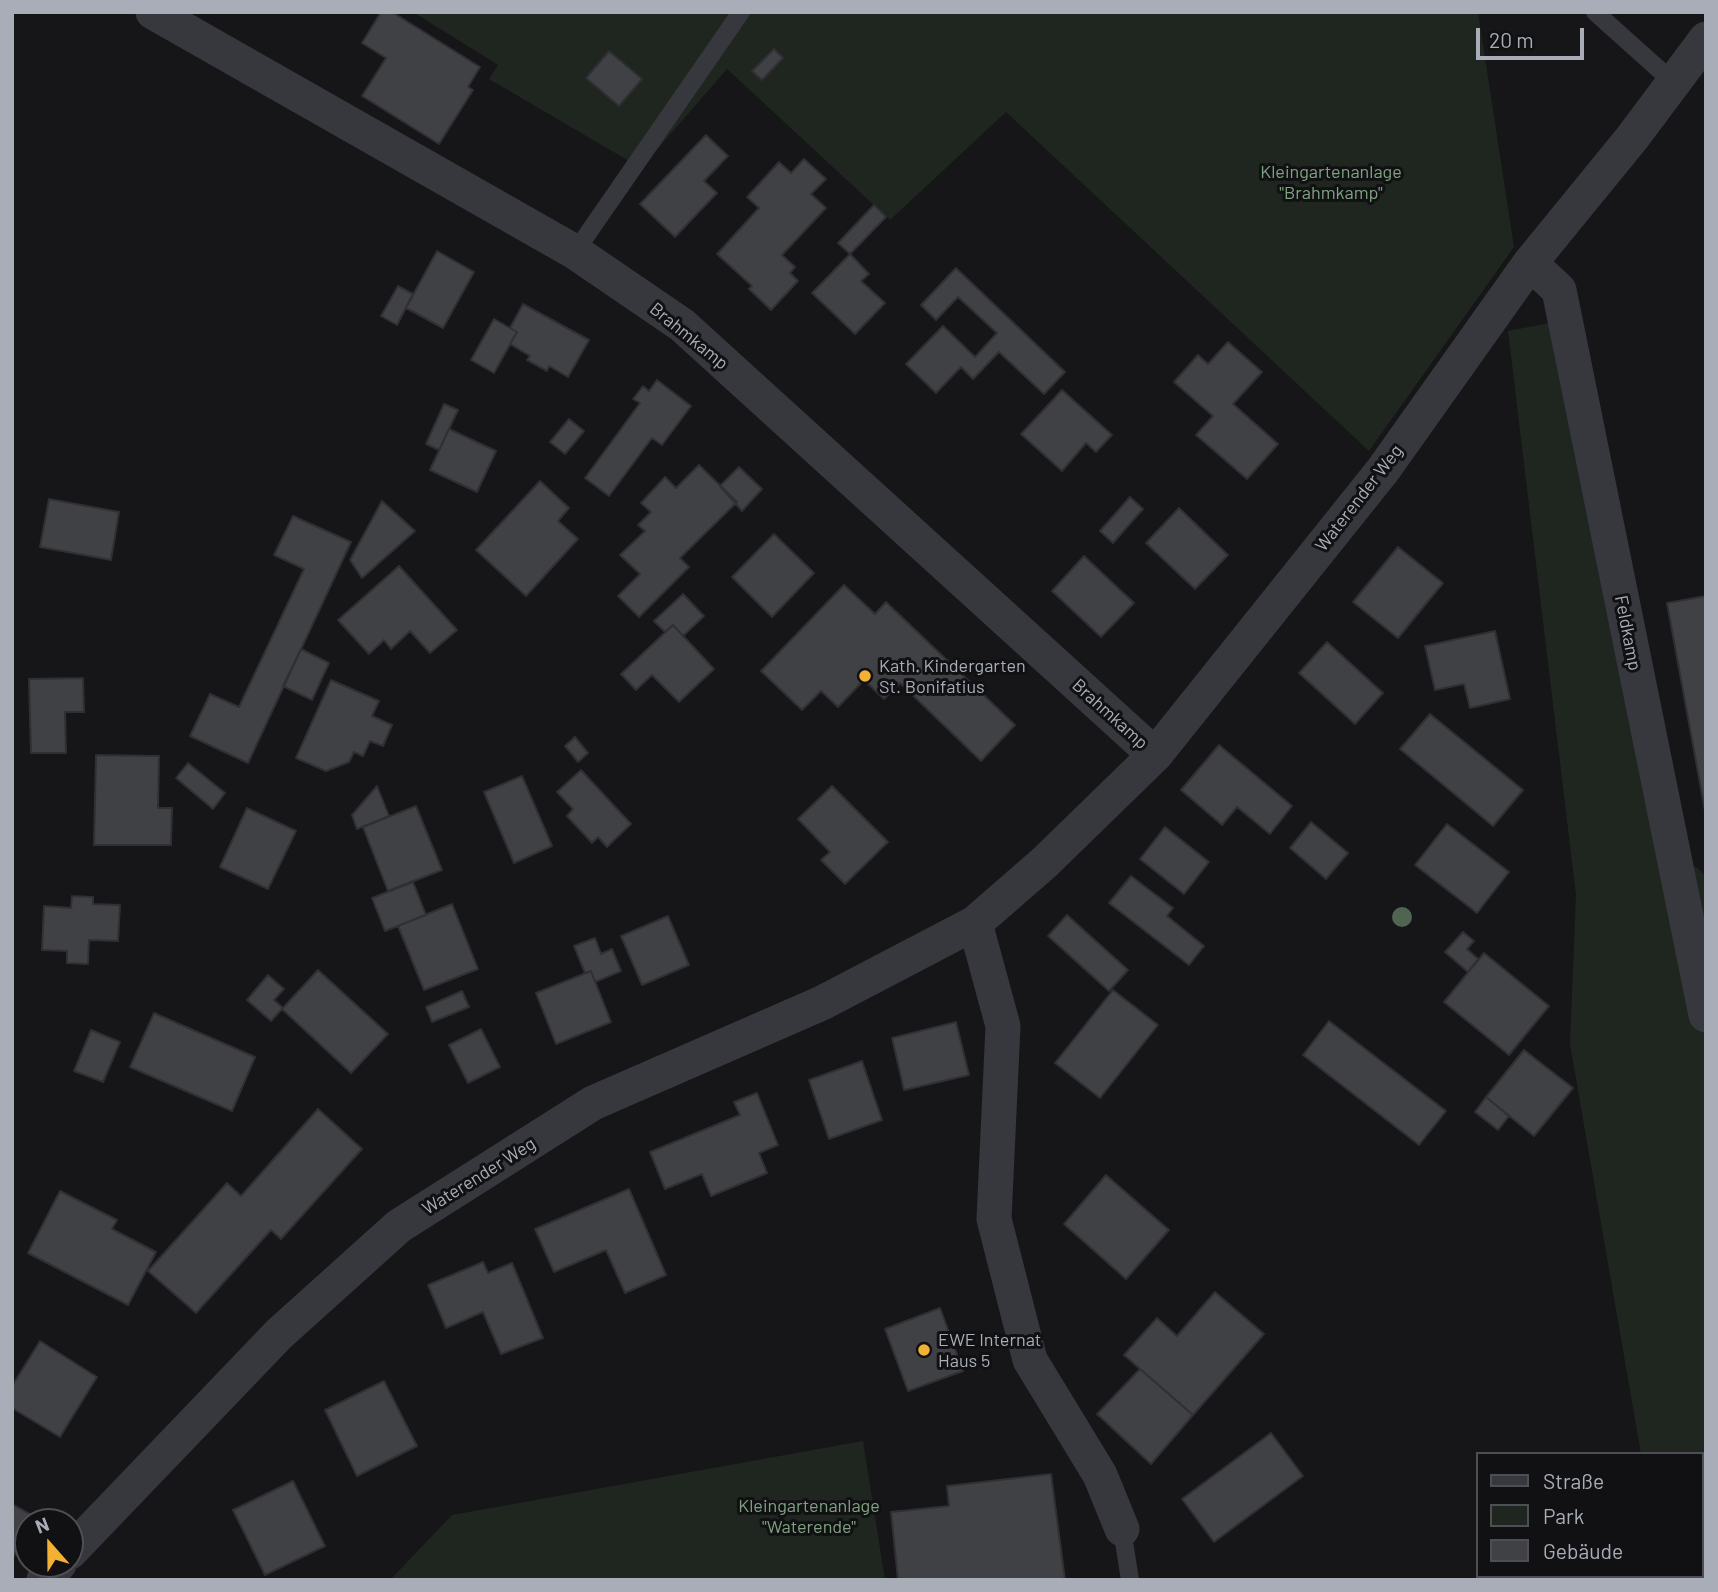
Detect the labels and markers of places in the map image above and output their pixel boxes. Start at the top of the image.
place label: Kath. Kindergarten St. Bonifatius [879,655,1026,698]
marker: Kath. Kindergarten St. Bonifatius [857,668,873,684]
place label: EWE Internat Haus 5 [938,1329,1041,1372]
marker: EWE Internat Haus 5 [916,1342,932,1358]

